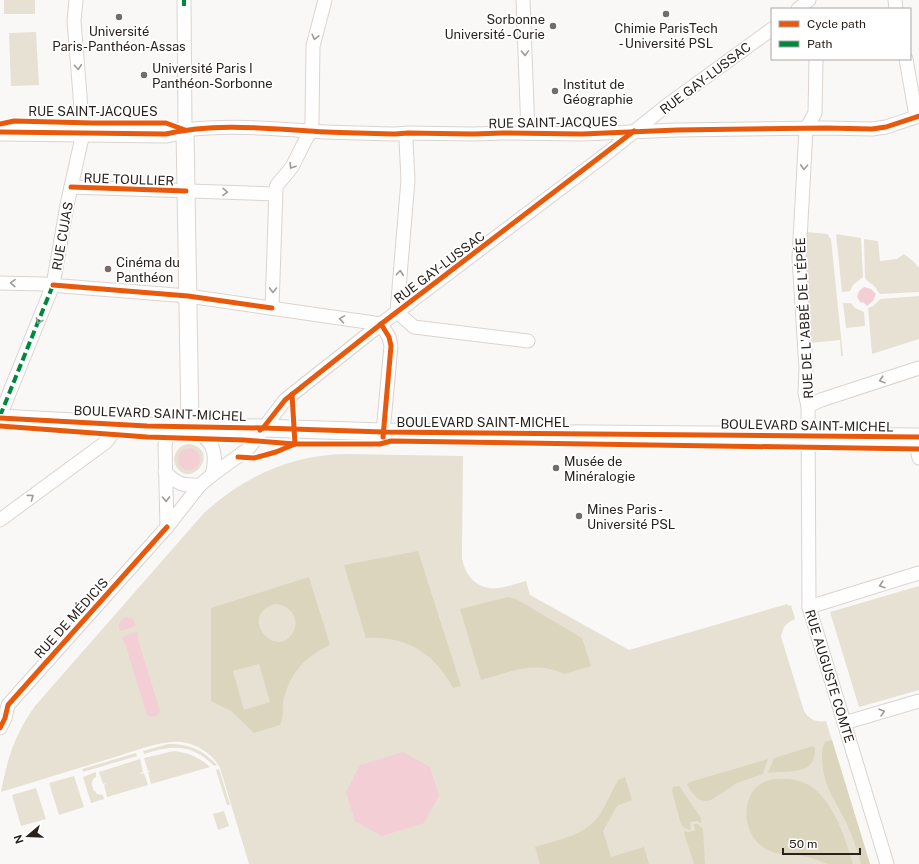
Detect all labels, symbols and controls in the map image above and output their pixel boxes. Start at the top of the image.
legend [771,8,911,60]
marker: Chimie ParisTech - Université PSL [661,9,671,19]
marker: Université Paris-Panthéon-Assas [114,12,124,22]
place label: Sorbonne Université - Curie [444,12,545,42]
text: Cycle path [807,17,866,31]
marker: Sorbonne Université - Curie [548,21,558,31]
place label: Chimie ParisTech - Université PSL [614,21,718,51]
place label: Université Paris-Panthéon-Assas [52,24,186,54]
one-way arrow [311,34,319,41]
text: Path [807,37,833,51]
street label: RUE GAY-LUSSAC [657,39,754,117]
one-way arrow [521,50,529,56]
place label: Université Paris I Panthéon-Sorbonne [152,61,273,91]
one-way arrow [73,64,82,70]
marker: Université Paris I Panthéon-Sorbonne [139,70,149,80]
place label: Institut de Géographie [563,77,633,107]
marker: Institut de Géographie [550,86,560,96]
street label: RUE SAINT-JACQUES [28,104,158,119]
street label: RUE SAINT-JACQUES [488,114,618,131]
one-way arrow [290,161,297,168]
one-way arrow [799,164,808,170]
street label: RUE TOULLIER [83,170,175,189]
one-way arrow [222,188,228,196]
street label: RUE CUJAS [49,201,76,272]
street label: RUE GAY-LUSSAC [391,228,488,306]
street label: RUE DE L'ABBÉ DE L'ÉPÉE [792,237,816,399]
place label: Cinéma du Panthéon [116,255,180,285]
marker: Cinéma du Panthéon [103,264,113,274]
one-way arrow [396,270,405,276]
one-way arrow [10,279,16,287]
one-way arrow [268,287,277,293]
one-way arrow [339,315,345,324]
one-way arrow [35,318,43,325]
one-way arrow [879,375,886,384]
street label: BOULEVARD SAINT-MICHEL [73,403,247,424]
street label: BOULEVARD SAINT-MICHEL [396,415,570,430]
street label: BOULEVARD SAINT-MICHEL [720,416,894,435]
place label: Musée de Minéralogie [564,454,635,484]
marker: Musée de Minéralogie [551,463,561,473]
one-way arrow [27,495,34,502]
one-way arrow [162,496,170,502]
place label: Mines Paris - Université PSL [587,502,675,532]
marker: Mines Paris - Université PSL [574,511,584,521]
street label: RUE DE MÉDICIS [31,574,111,662]
one-way arrow [878,580,885,589]
street label: RUE AUGUSTE COMTE [802,608,857,745]
one-way arrow [878,708,885,717]
north arrow [8,816,48,856]
scale bar [783,830,860,856]
text: N [11,833,26,845]
text: 50 m [789,837,817,851]

